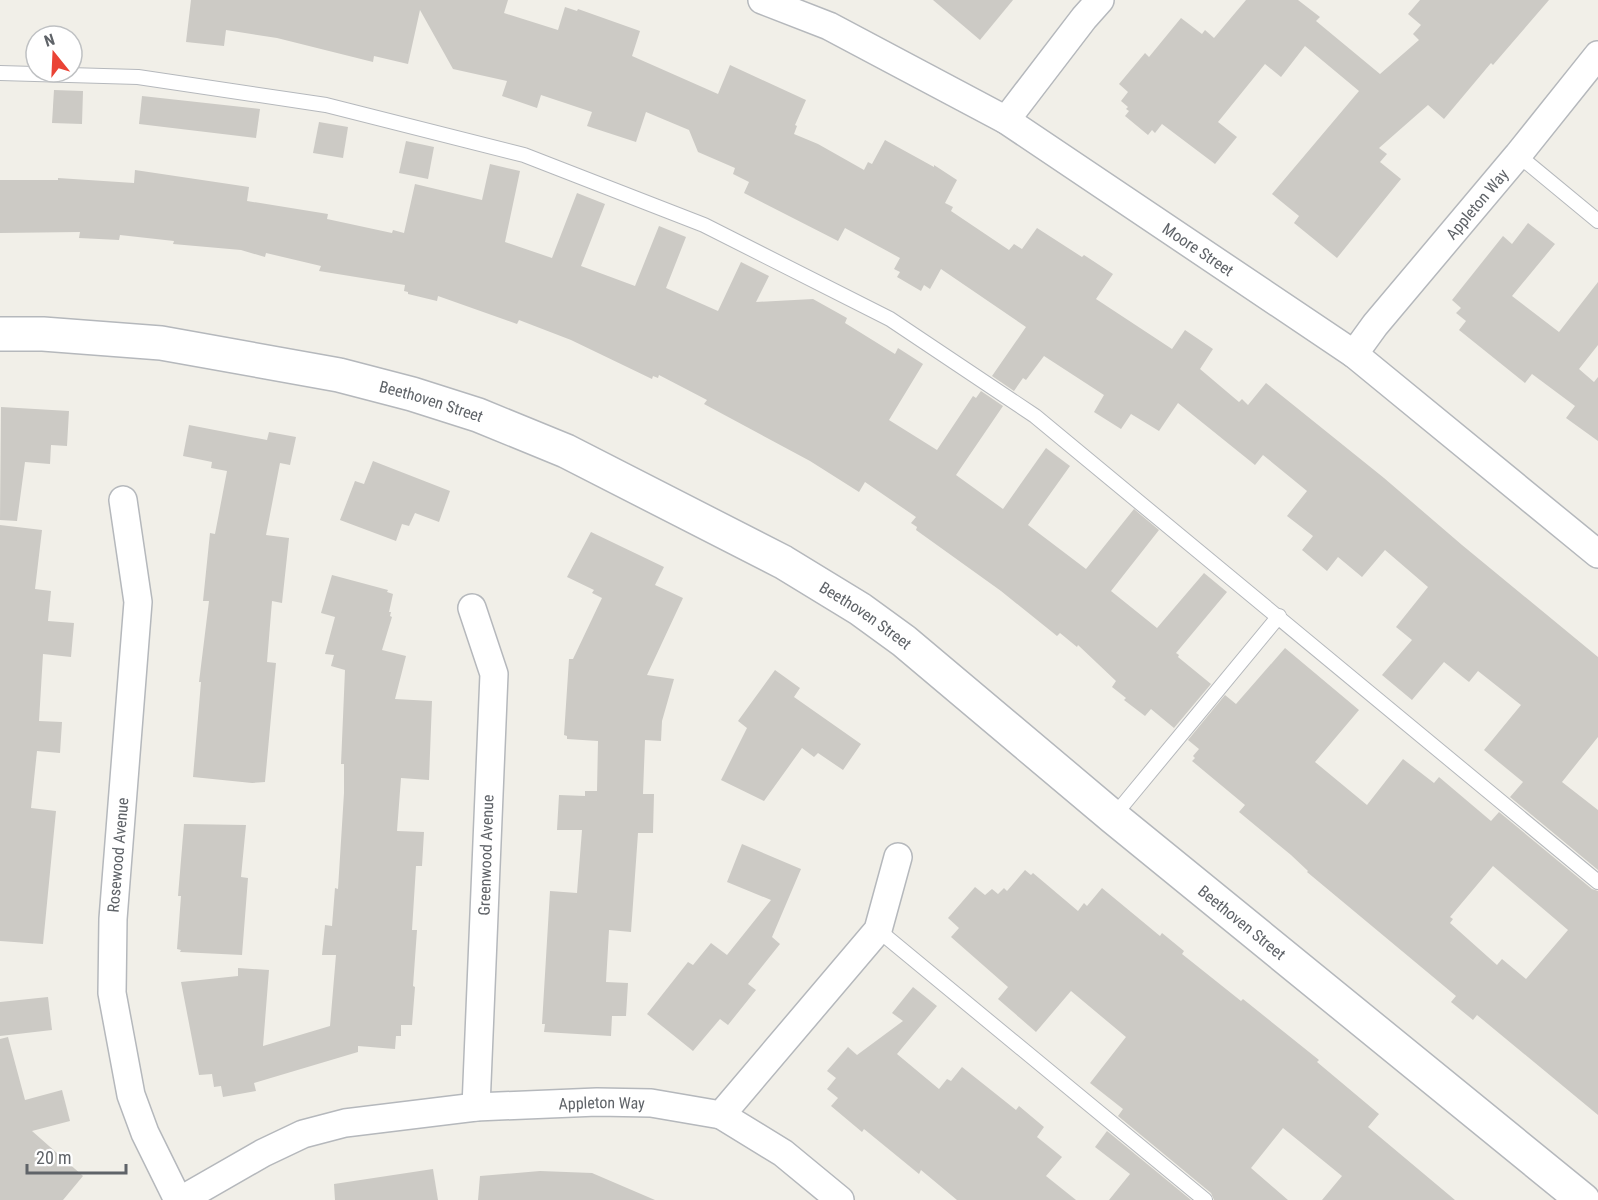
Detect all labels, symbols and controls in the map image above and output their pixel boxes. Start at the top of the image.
north arrow [24,24,84,84]
text: N [42,30,57,51]
street label: Appleton Way [1442,165,1512,243]
street label: Moore Street [1159,219,1238,280]
street label: Beethoven Street [377,376,486,426]
street label: Beethoven Street [816,577,916,653]
street label: Greenwood Avenue [474,794,498,916]
street label: Rosewood Avenue [104,797,132,913]
street label: Beethoven Street [1194,881,1290,964]
street label: Appleton Way [558,1092,645,1113]
scale bar [27,1137,126,1175]
text: 20 m [36,1147,71,1168]

